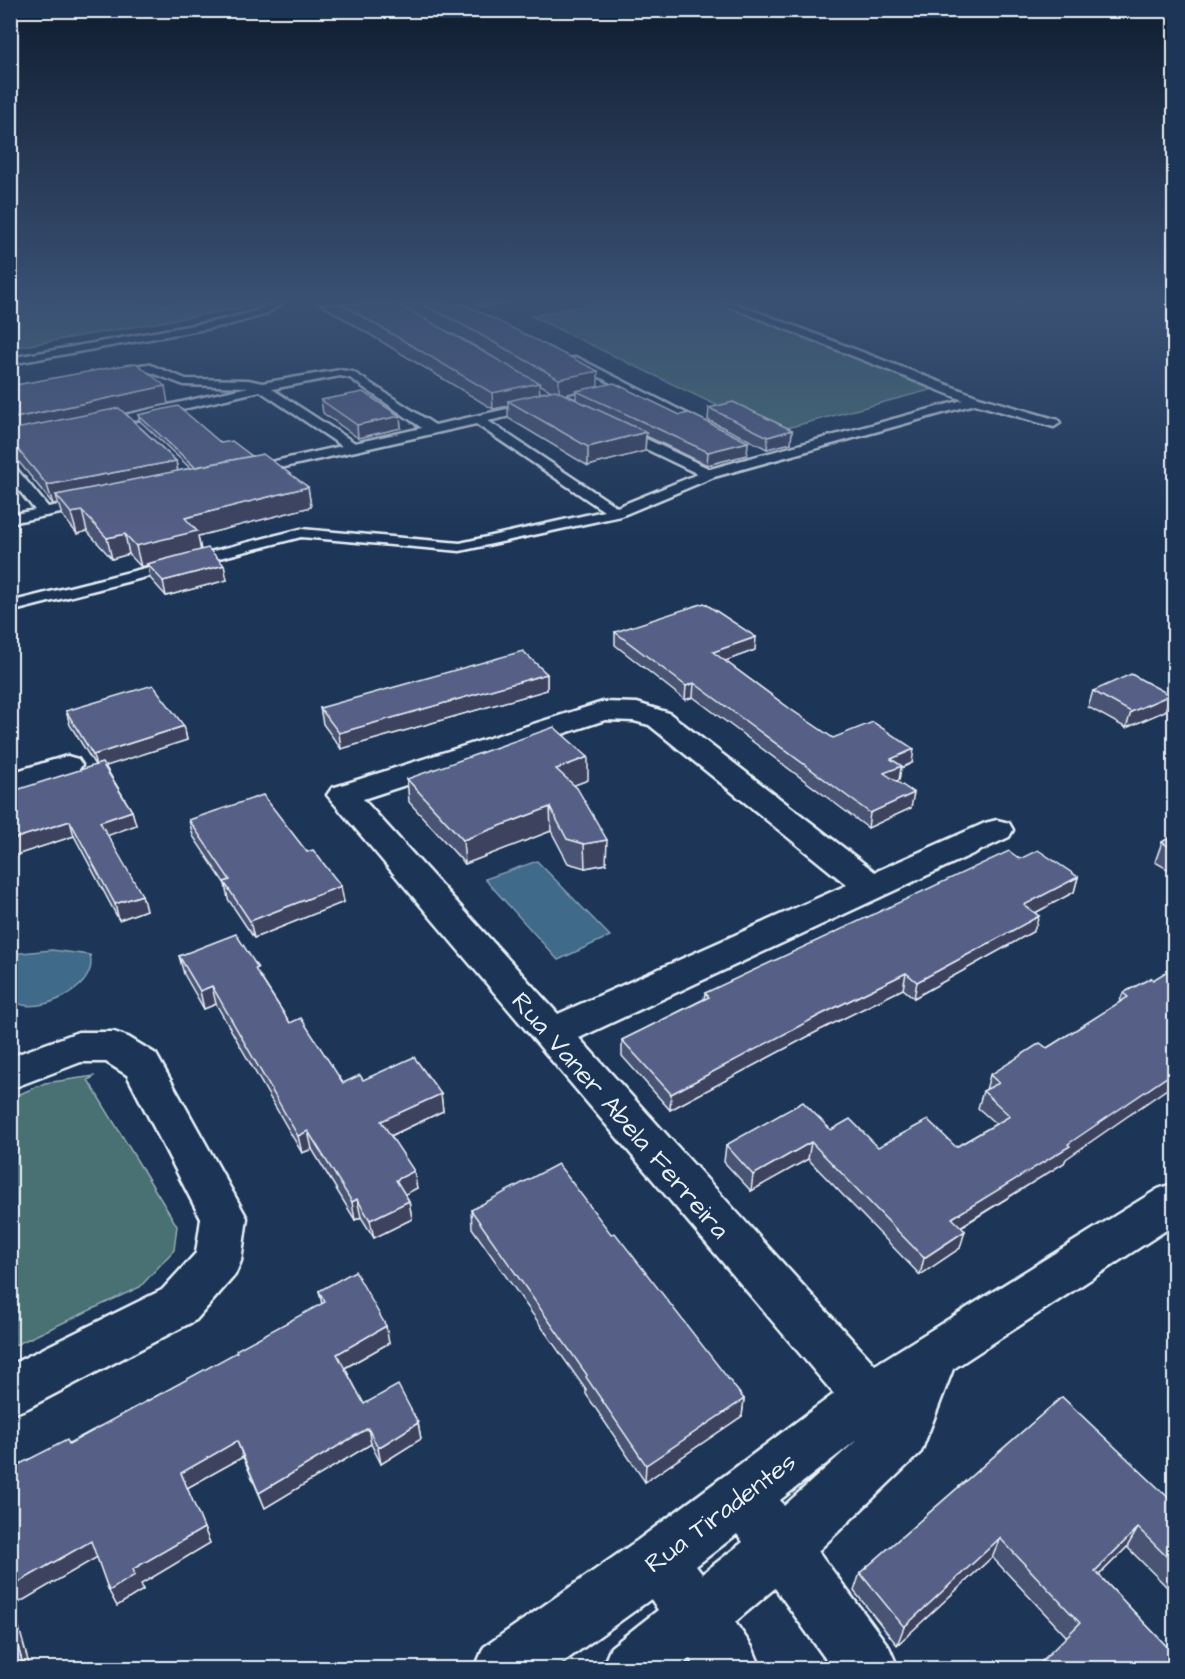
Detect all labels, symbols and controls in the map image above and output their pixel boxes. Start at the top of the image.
street label: Rua Vaner Abela Ferreira [503,985,738,1247]
street label: Rua Tiradentes [637,1444,804,1582]

